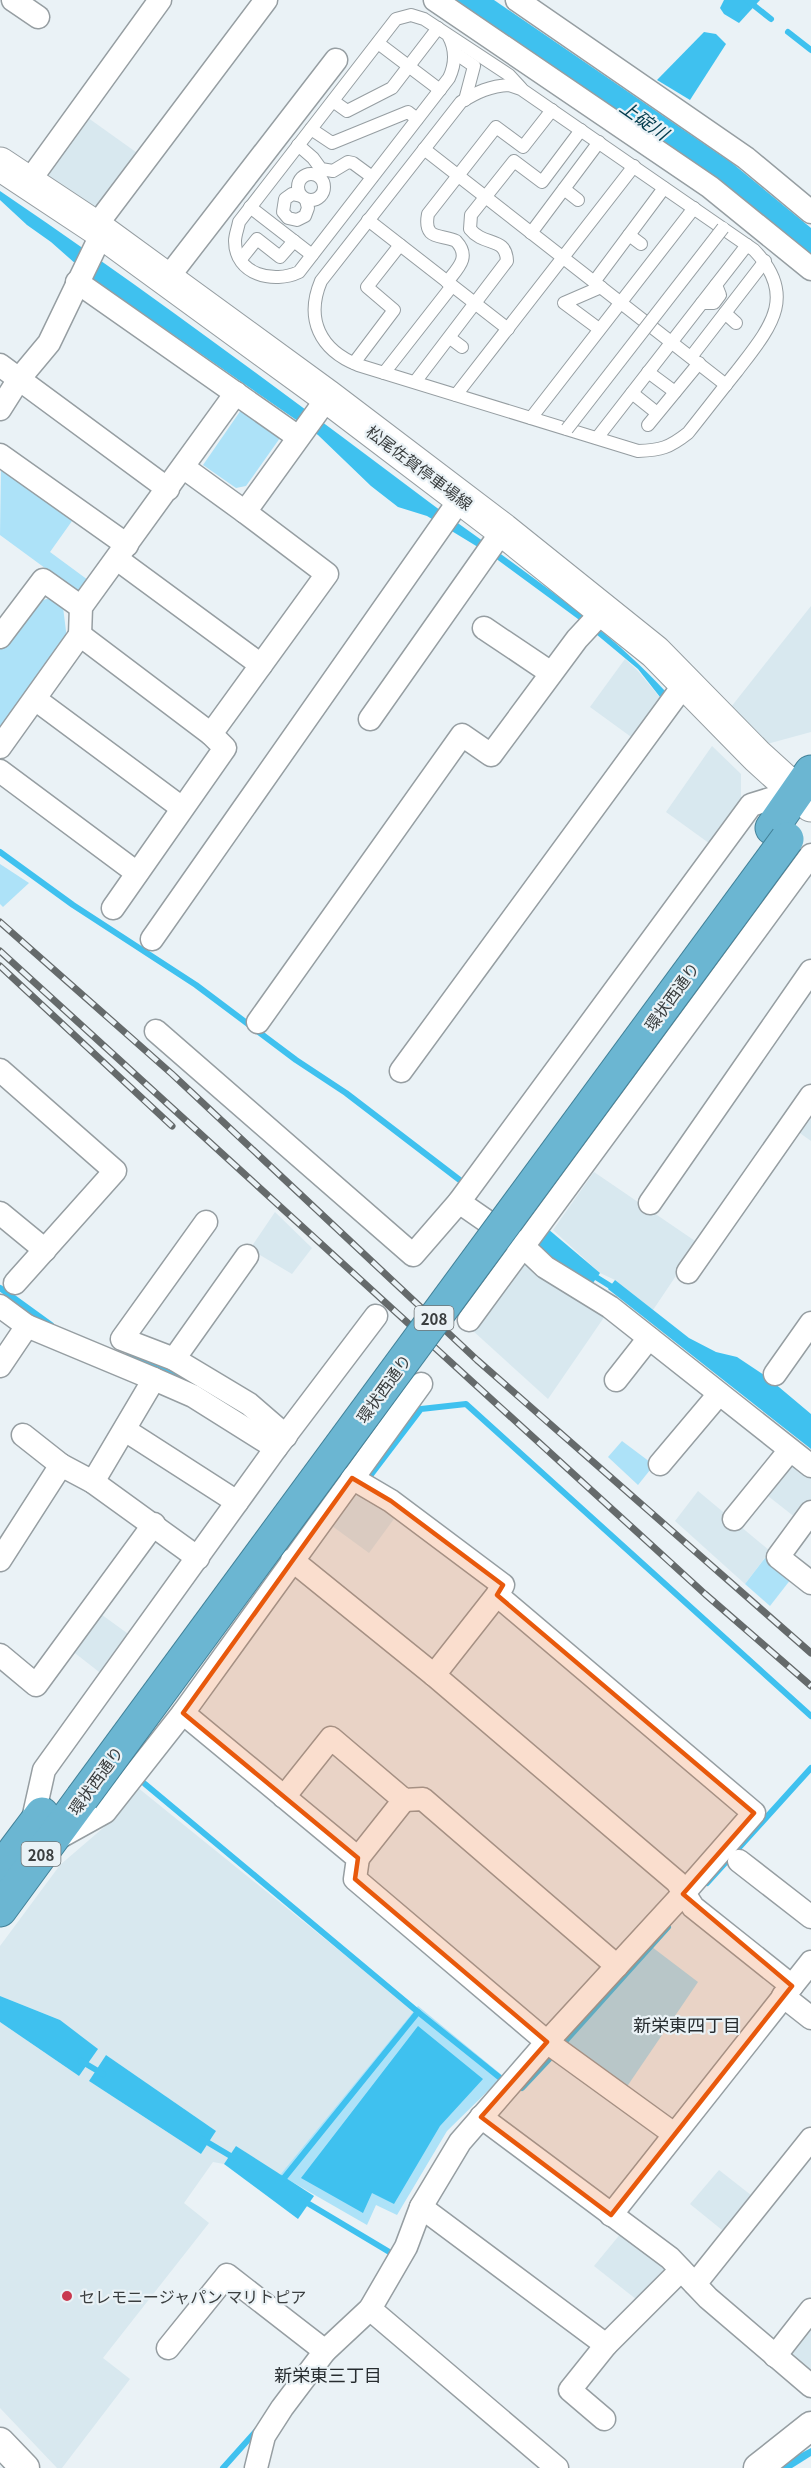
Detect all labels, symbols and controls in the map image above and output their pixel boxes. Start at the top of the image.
water label: 上碇川 [615,93,676,146]
street label: 松尾佐賀停車場線 [362,419,478,515]
street label: 環状西通り [638,957,704,1035]
road number: 208 [414,1306,454,1330]
street label: 環状西通り [350,1349,416,1427]
street label: 環状西通り [62,1741,128,1819]
road number: 208 [22,1842,60,1866]
district label: 新栄東四丁目 [633,2011,741,2037]
place label: セレモニージャパン マリトピア [79,2284,306,2308]
marker: セレモニージャパン マリトピア [60,2289,74,2303]
district label: 新栄東三丁目 [274,2361,382,2387]

